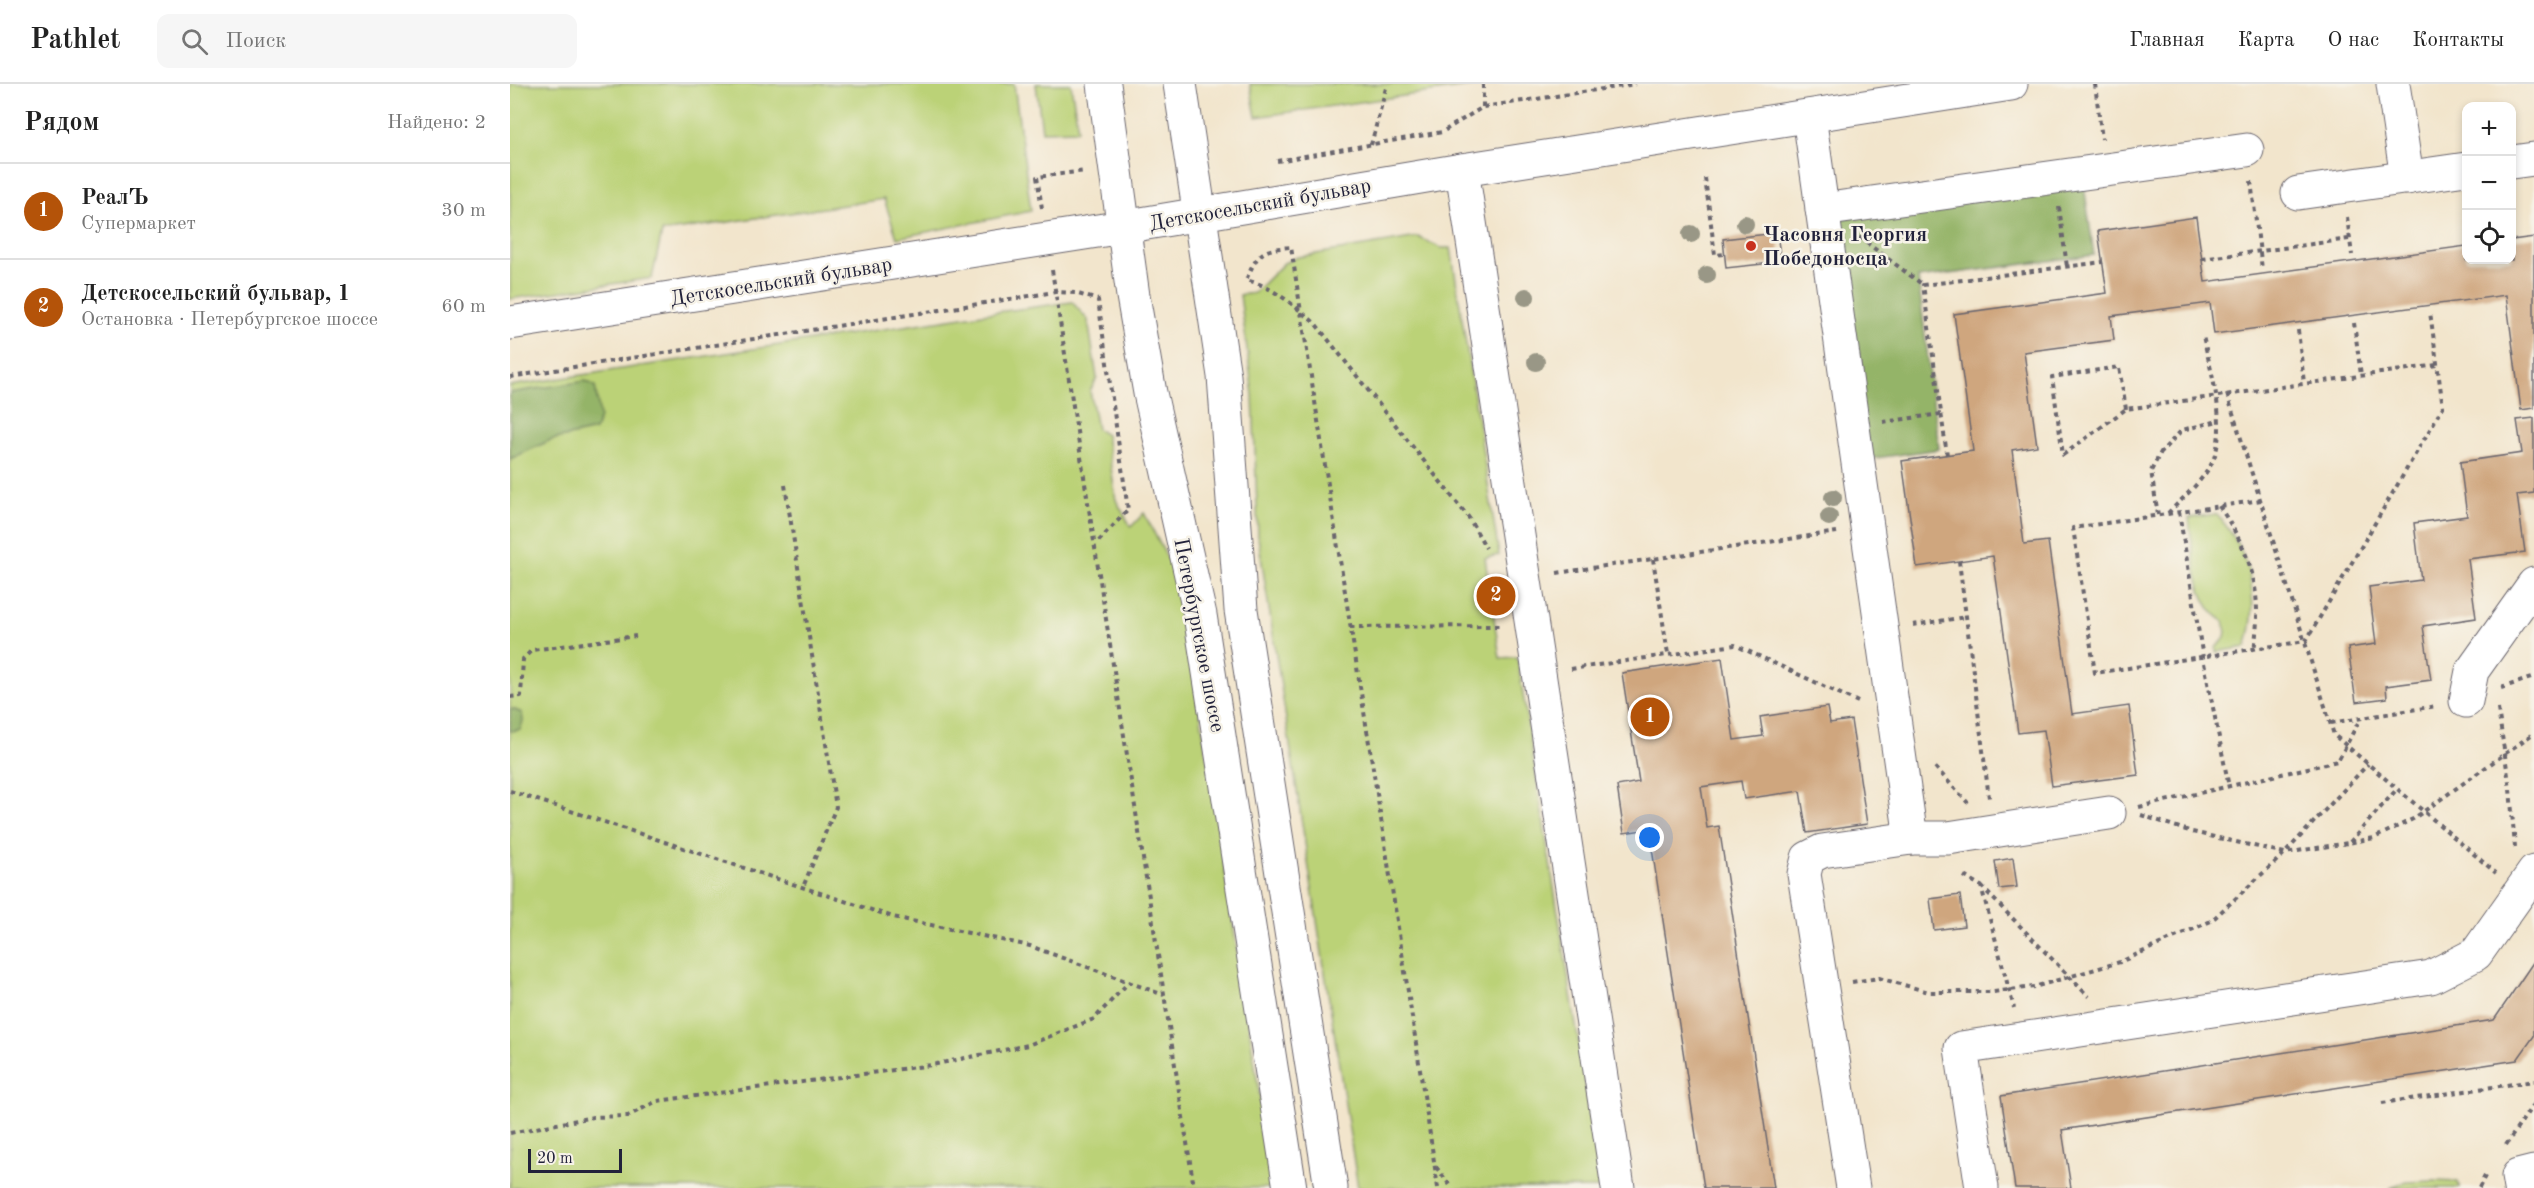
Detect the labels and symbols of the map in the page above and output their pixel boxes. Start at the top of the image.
street label: Детскосельский бульвар [1148,176,1373,235]
place label: Часовня Георгия Победоносца [1763,225,1927,270]
marker: Часовня Георгия Победоносца [1744,239,1758,253]
street label: Детскосельский бульвар [669,255,894,310]
street label: Петербургское шоссе [1169,536,1228,734]
pin: 2 [1476,574,1516,618]
pin: 1 [1630,694,1670,740]
your location [1635,823,1664,852]
scale bar [528,1146,622,1174]

